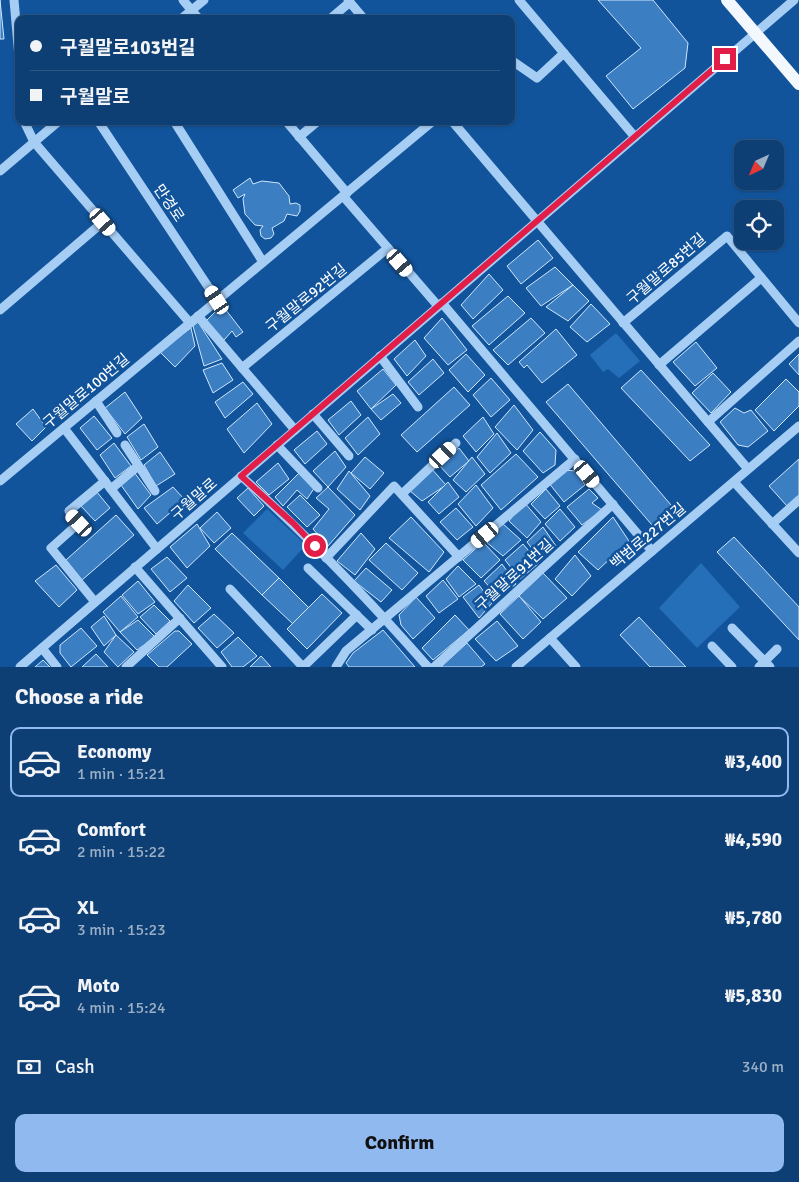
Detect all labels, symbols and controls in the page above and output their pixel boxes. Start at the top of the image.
text: 구월말로103번길 [60,36,196,60]
route end [714,48,736,70]
text: 구월말로 [60,85,130,109]
north arrow [734,140,784,190]
map controls [734,140,784,250]
street label: 만경로 [150,181,188,225]
button: locate [734,200,784,250]
car [87,206,118,238]
street label: 구월말로85번길 [623,230,709,308]
car [384,247,415,279]
street label: 구월말로92번길 [262,260,350,336]
car [202,283,231,317]
street label: 구월말로100번길 [39,350,133,432]
car [426,439,459,471]
car [571,458,602,490]
street label: 구월말로 [167,474,221,524]
street label: 백범로227번길 [606,499,690,573]
car [63,507,94,539]
car [468,520,501,550]
route start [304,535,326,557]
street label: 구월말로91번길 [471,535,557,615]
text: Choose a ride [15,683,143,710]
icon: car [17,740,62,785]
text: Economy [77,740,151,764]
text: ₩3,400 [725,750,782,774]
text: 1 min · 15:21 [77,764,166,784]
icon: car [17,818,62,863]
text: Comfort [77,818,146,842]
text: ₩4,590 [725,828,782,852]
text: 2 min · 15:22 [77,842,166,862]
icon: car [17,896,62,941]
text: XL [77,896,99,920]
text: ₩5,780 [725,906,782,930]
text: 3 min · 15:23 [77,920,166,940]
icon: car [17,974,62,1019]
text: Moto [77,974,120,998]
text: ₩5,830 [725,984,782,1008]
text: 4 min · 15:24 [77,998,166,1018]
icon: cash [15,1053,43,1081]
text: Cash [55,1055,95,1079]
text: 340 m [742,1057,784,1077]
button: Confirm [15,1114,784,1172]

